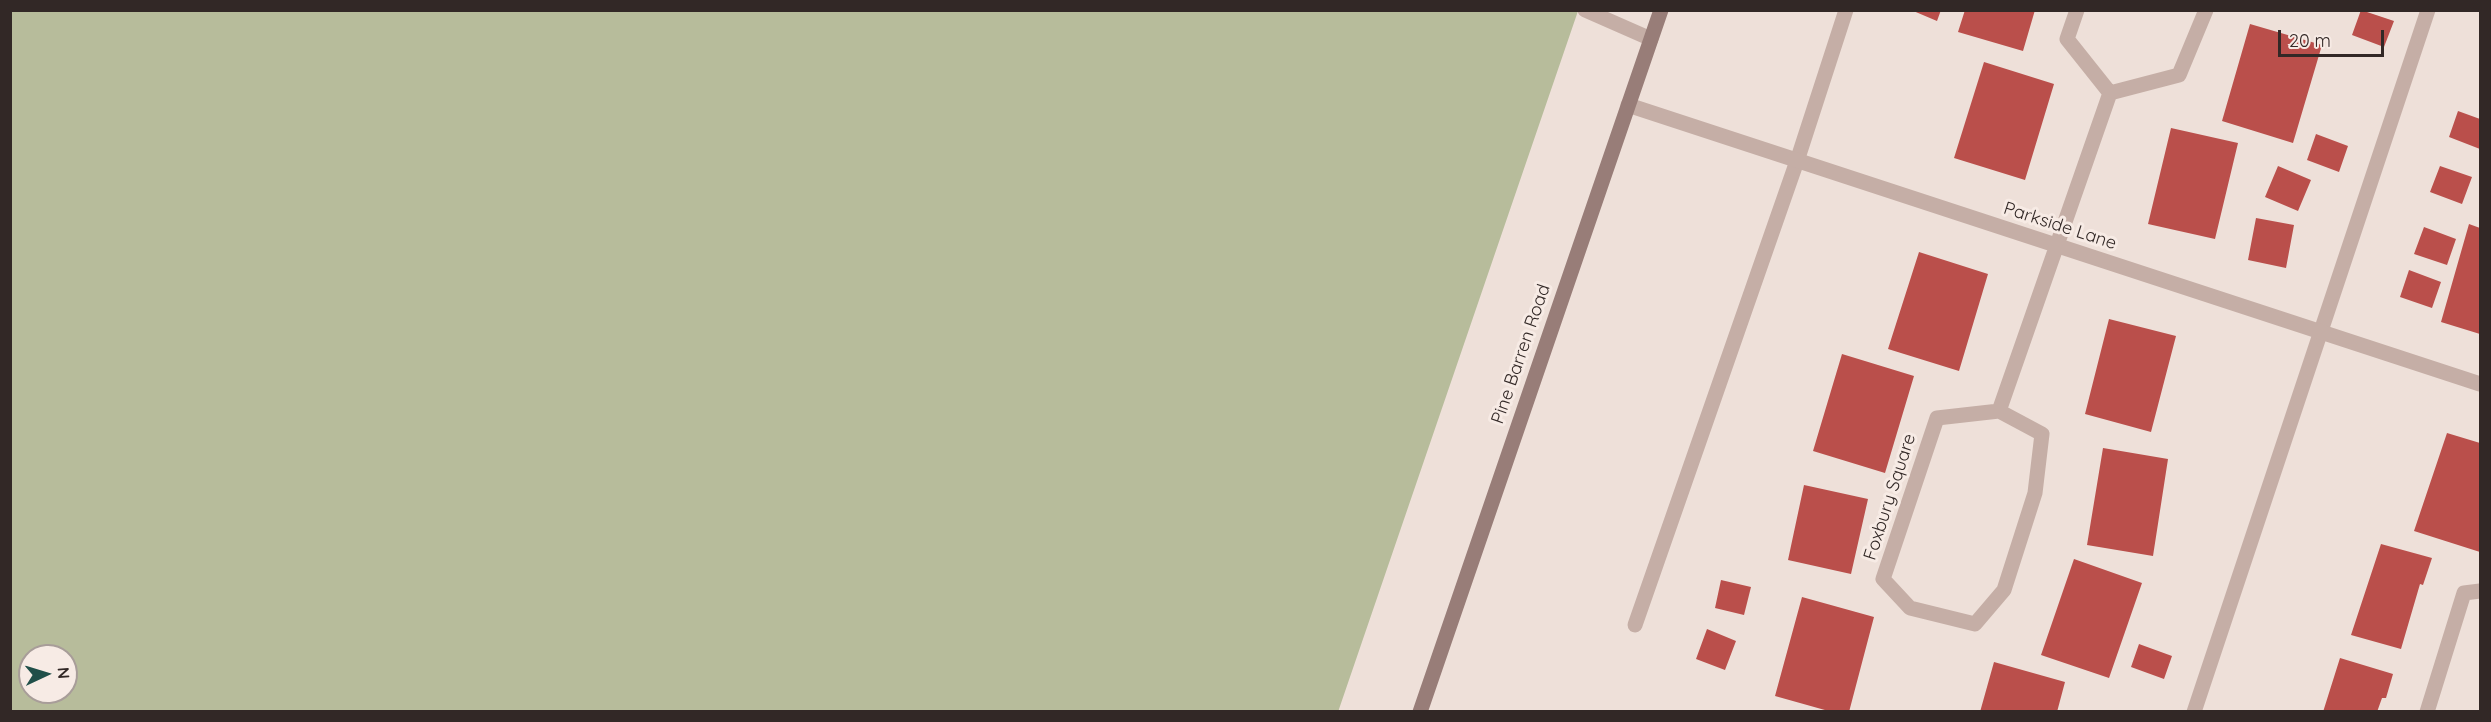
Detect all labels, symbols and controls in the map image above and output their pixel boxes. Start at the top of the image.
scale bar [2281,18,2388,56]
text: 20 m [2289,29,2331,52]
street label: Parkside Lane [2001,198,2119,254]
street label: Pine Barren Road [1487,281,1555,427]
street label: Foxbury Square [1859,431,1921,563]
north arrow [18,644,78,704]
text: N [54,666,74,679]

